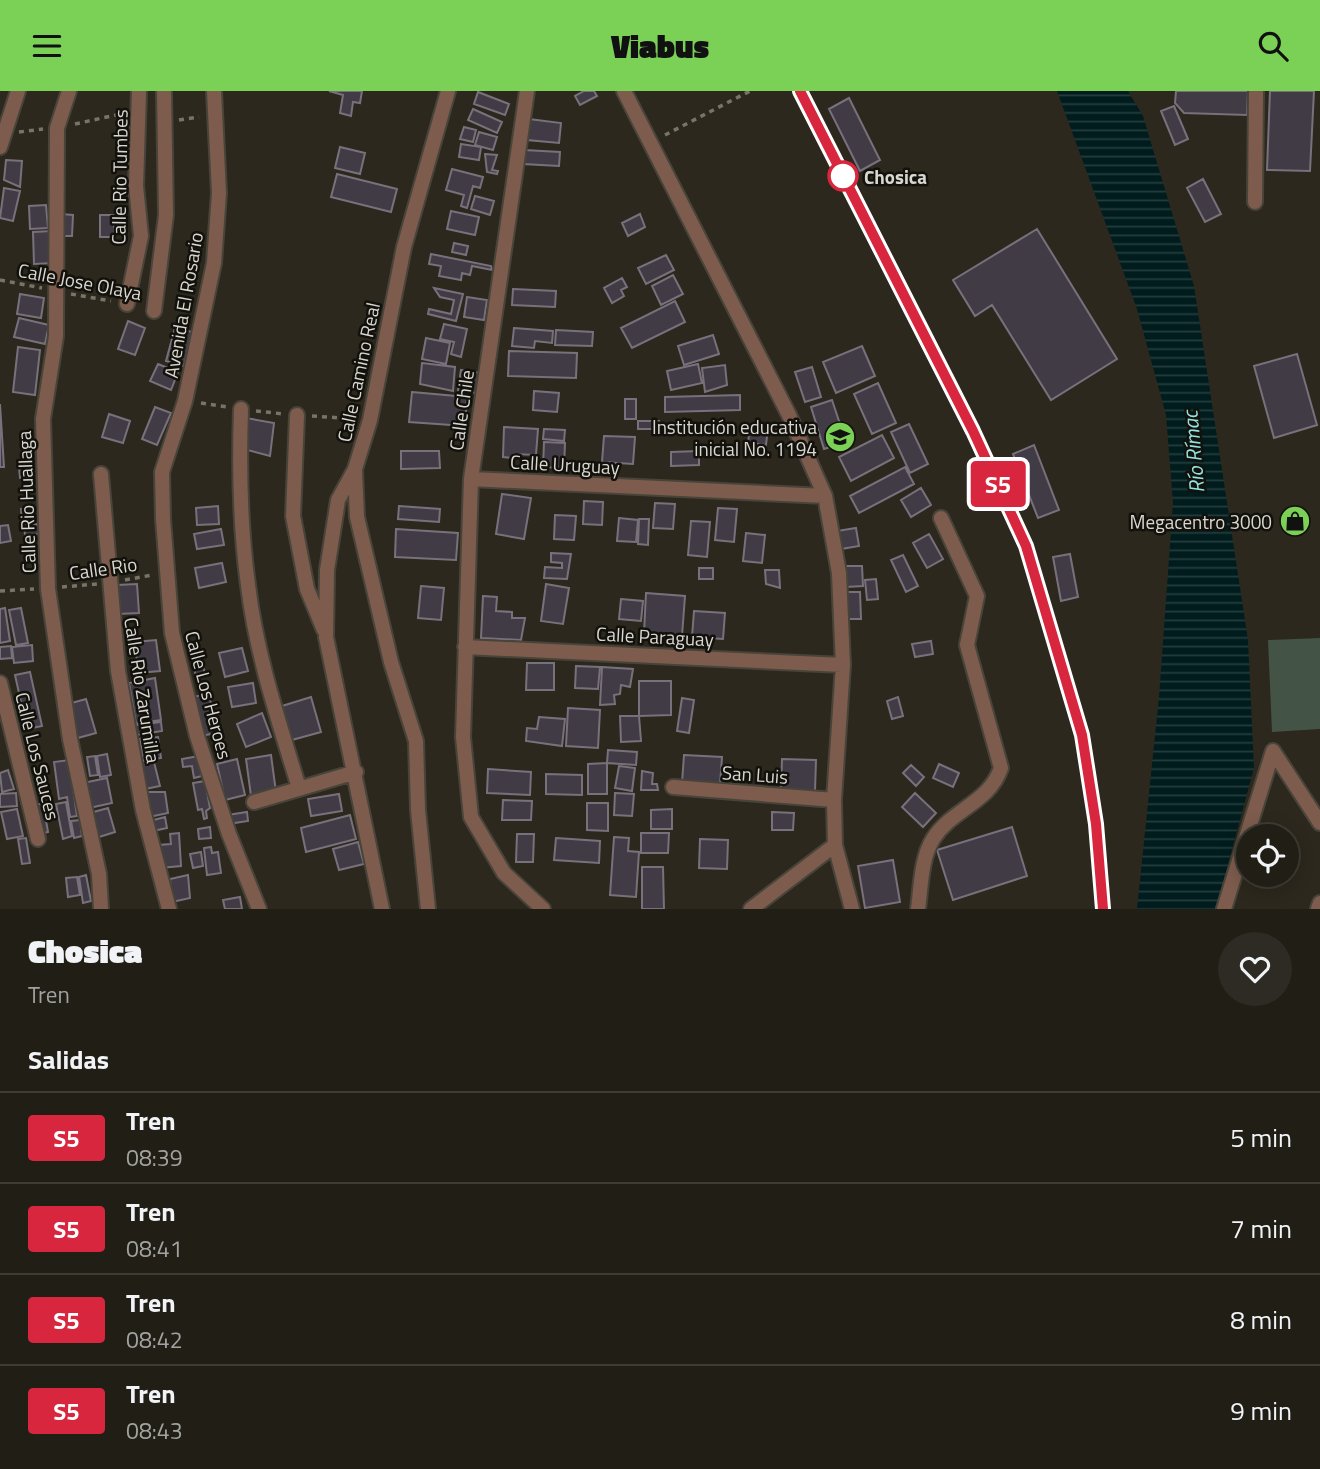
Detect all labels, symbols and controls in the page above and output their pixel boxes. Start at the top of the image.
text: Viabus [611,22,709,70]
icon: menu [28,27,66,65]
icon: search [1254,27,1292,65]
street label: Calle Rio Tumbes [103,109,135,245]
marker: Chosica [828,161,858,191]
place label: Chosica [864,162,927,191]
street label: Avenida El Rosario [156,230,210,380]
street label: Calle Jose Olaya [16,255,145,307]
street label: Calle Camino Real [329,300,387,444]
street label: Calle Chile [441,368,481,452]
water label: Río Rímac [1173,407,1213,495]
place label: Institución educativa inicial No. 1194 [652,412,817,463]
school or university icon: Institución educativa inicial No. 1194 [823,420,857,454]
street label: Calle Rio Huallaga [9,430,43,574]
street label: Calle Uruguay [509,447,621,481]
line badge: S5 [967,461,1030,507]
text: S5 [985,466,1011,502]
shop icon: Megacentro 3000 [1278,504,1312,538]
place label: Megacentro 3000 [1130,507,1272,536]
street label: Calle Rio [67,549,139,587]
street label: Calle Rio Zarumilla [117,615,169,765]
street label: Calle Paraguay [595,618,715,654]
street label: Calle Los Heroes [178,628,240,762]
street label: Calle Los Sauces [8,689,68,823]
street label: San Luis [721,757,789,791]
map controls [1236,824,1299,887]
button: locate [1236,824,1299,887]
text: Chosica [28,926,142,976]
button: heart [1218,932,1292,1006]
text: Tren [28,977,70,1012]
text: Salidas [28,1040,109,1079]
text: Tren [126,1101,176,1140]
text: 5 min [1230,1118,1292,1157]
text: S5 [53,1120,80,1156]
text: 08:39 [126,1140,183,1175]
text: Tren [126,1192,176,1231]
text: 7 min [1230,1209,1292,1248]
text: S5 [53,1211,80,1247]
text: 08:41 [126,1231,183,1266]
text: Tren [126,1283,176,1322]
text: 8 min [1230,1300,1292,1339]
text: S5 [53,1302,80,1338]
text: 08:42 [126,1322,183,1357]
text: Tren [126,1374,176,1413]
text: 9 min [1230,1391,1292,1430]
text: S5 [53,1393,80,1429]
text: 08:43 [126,1413,183,1448]

